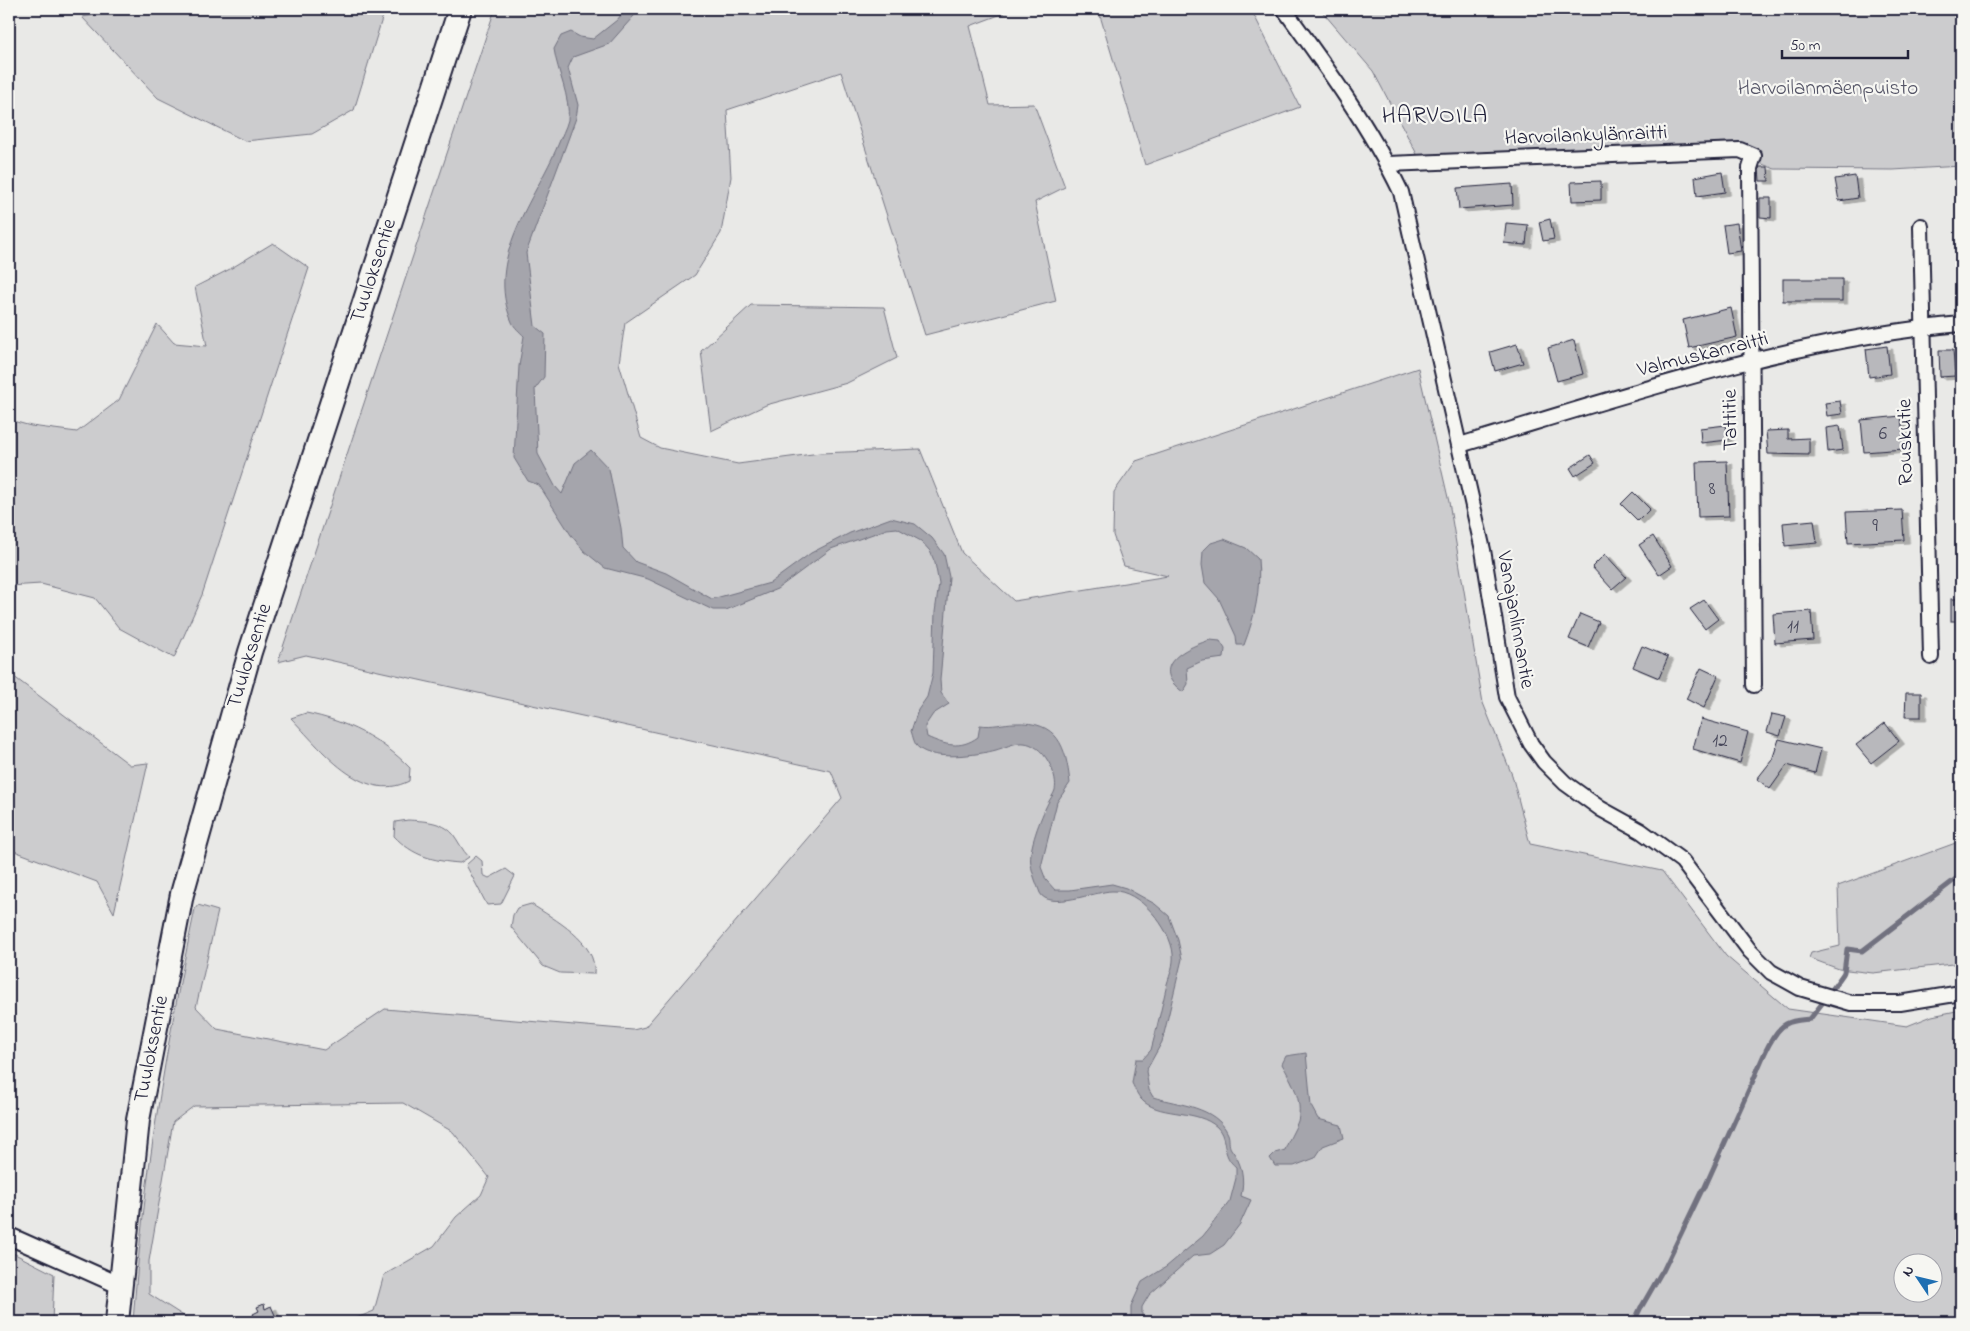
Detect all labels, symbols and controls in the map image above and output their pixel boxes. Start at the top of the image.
scale bar [1782,28,1909,60]
text: 50 m [1790,35,1821,57]
park label: Harvoilanmäenpuisto [1738,74,1918,104]
district label: HARVOILA [1382,99,1488,134]
street label: Harvoilankylänraitti [1504,118,1668,156]
street label: Tuuloksentie [343,214,405,327]
street label: Valmuskanraitti [1633,324,1772,386]
street label: Tattitie [1715,388,1747,451]
street label: Rouskutie [1890,398,1922,486]
house number: 6 [1879,421,1887,448]
house number: 8 [1708,476,1716,503]
house number: 9 [1872,513,1878,540]
street label: Vanajanlinnantie [1488,548,1542,692]
street label: Tuuloksentie [220,599,280,712]
house number: 11 [1787,614,1799,641]
house number: 12 [1712,728,1728,755]
street label: Tuuloksentie [127,992,177,1105]
north arrow [1892,1254,1942,1304]
text: N [1897,1262,1920,1281]

